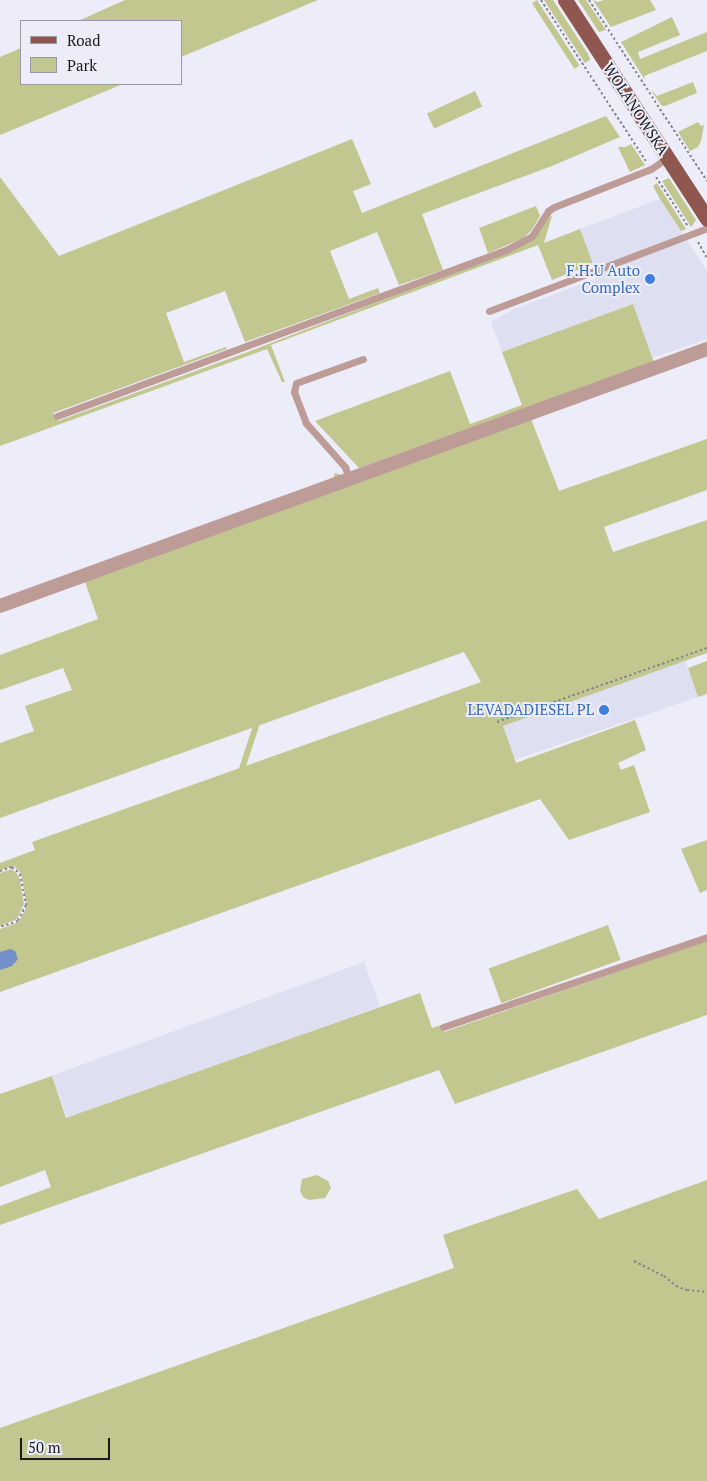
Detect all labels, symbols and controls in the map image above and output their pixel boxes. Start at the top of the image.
legend [20,20,182,85]
text: Road [67,30,100,50]
text: Park [67,55,97,75]
street label: WOLANOWSKA [599,60,673,158]
place label: F.H.U Auto Complex [566,261,640,296]
marker: F.H.U Auto Complex [644,273,656,285]
place label: LEVADADIESEL PL [468,701,594,719]
marker: LEVADADIESEL PL [598,704,610,716]
scale bar [22,1428,112,1460]
text: 50 m [28,1437,61,1457]

